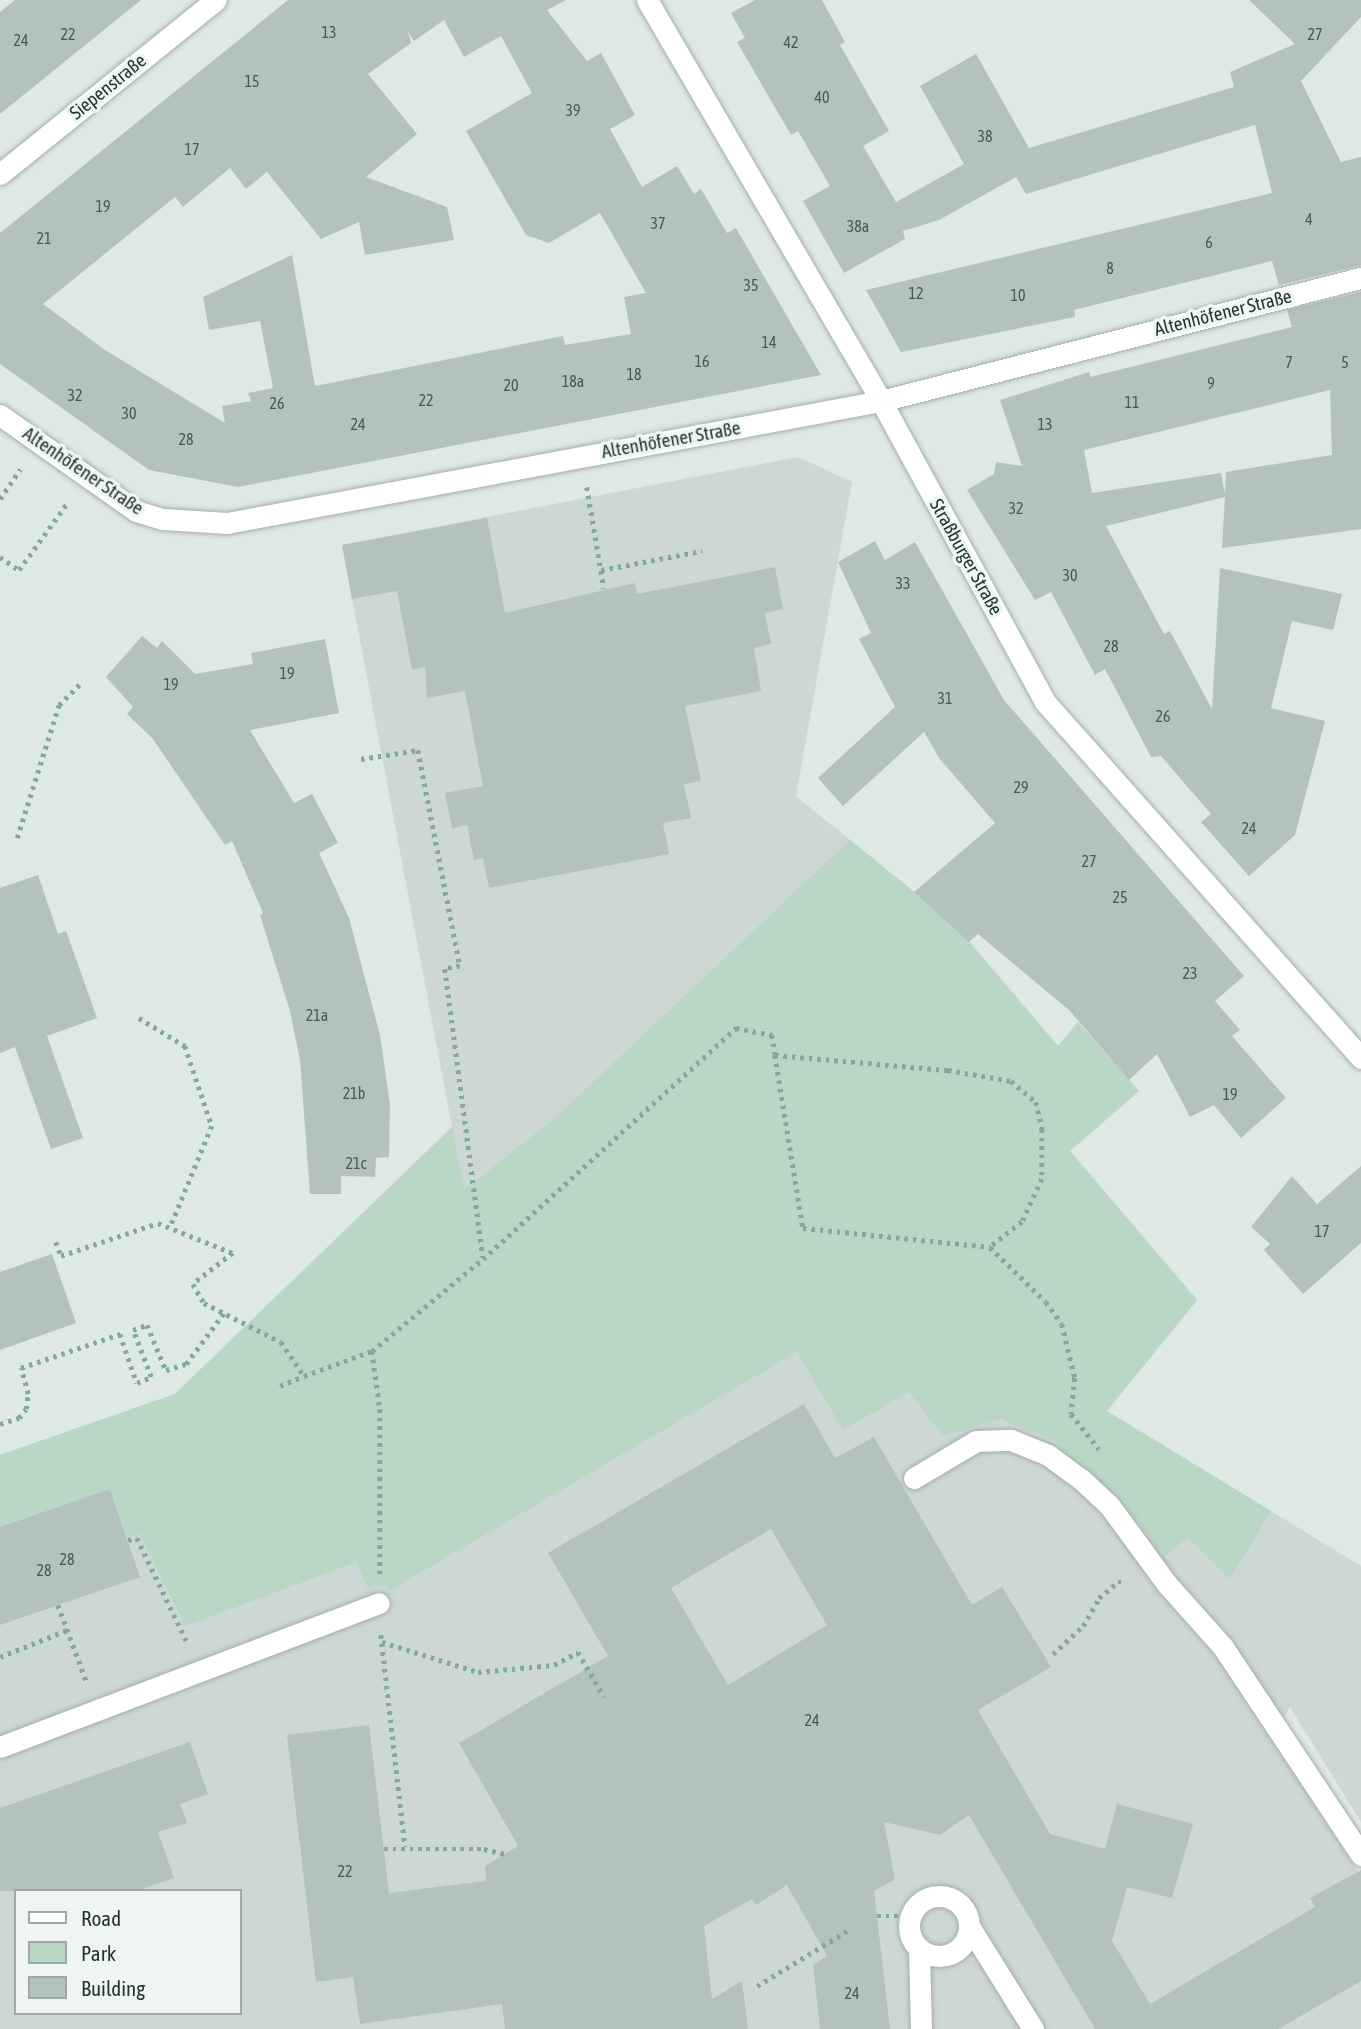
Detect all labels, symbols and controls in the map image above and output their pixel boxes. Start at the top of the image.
house number: 13 [321,22,337,42]
house number: 22 [60,24,76,44]
house number: 27 [1307,24,1323,44]
house number: 24 [13,30,29,50]
house number: 42 [783,32,799,52]
street label: Siepenstraße [65,49,151,125]
house number: 15 [244,71,260,91]
house number: 40 [814,87,830,107]
house number: 39 [565,100,581,120]
house number: 38 [977,126,993,146]
house number: 17 [184,139,200,159]
house number: 19 [95,196,111,216]
house number: 4 [1305,209,1313,229]
house number: 37 [650,213,666,233]
house number: 38a [847,216,869,236]
house number: 21 [36,228,52,248]
house number: 6 [1205,232,1213,252]
house number: 8 [1106,258,1114,278]
house number: 35 [743,275,759,295]
house number: 12 [908,283,924,303]
house number: 10 [1010,285,1026,305]
street label: Altenhöfener Straße [1152,285,1294,341]
house number: 14 [761,332,777,352]
house number: 16 [694,351,710,371]
house number: 7 [1285,352,1293,372]
house number: 5 [1341,352,1349,372]
house number: 18 [626,364,642,384]
house number: 18a [562,371,584,391]
house number: 9 [1207,373,1215,393]
house number: 20 [503,375,519,395]
house number: 32 [67,385,83,405]
house number: 22 [418,390,434,410]
house number: 11 [1124,392,1140,412]
house number: 26 [269,393,285,413]
house number: 30 [121,403,137,423]
house number: 24 [350,414,366,434]
house number: 13 [1037,414,1053,434]
street label: Altenhöfener Straße [600,417,742,463]
street label: Altenhöfener Straße [18,422,148,520]
house number: 28 [178,429,194,449]
street label: Straßburger Straße [925,495,1007,619]
house number: 32 [1008,498,1024,518]
house number: 30 [1062,565,1078,585]
house number: 33 [895,573,911,593]
house number: 28 [1103,636,1119,656]
house number: 19 [279,663,295,683]
house number: 19 [163,674,179,694]
house number: 31 [937,688,953,708]
house number: 26 [1155,706,1171,726]
house number: 29 [1013,777,1029,797]
house number: 24 [1241,818,1257,838]
house number: 27 [1081,851,1097,871]
house number: 25 [1112,887,1128,907]
house number: 23 [1182,963,1198,983]
house number: 21a [306,1005,328,1025]
house number: 21b [343,1083,365,1103]
house number: 19 [1222,1084,1238,1104]
house number: 21c [346,1153,366,1173]
house number: 17 [1314,1221,1330,1241]
house number: 28 [59,1549,75,1569]
house number: 28 [36,1560,52,1580]
house number: 24 [804,1710,820,1730]
house number: 22 [337,1861,353,1881]
legend [14,1889,242,2015]
text: Road [81,1906,121,1930]
text: Park [81,1941,116,1965]
text: Building [81,1976,145,2000]
house number: 24 [844,1983,860,2003]

